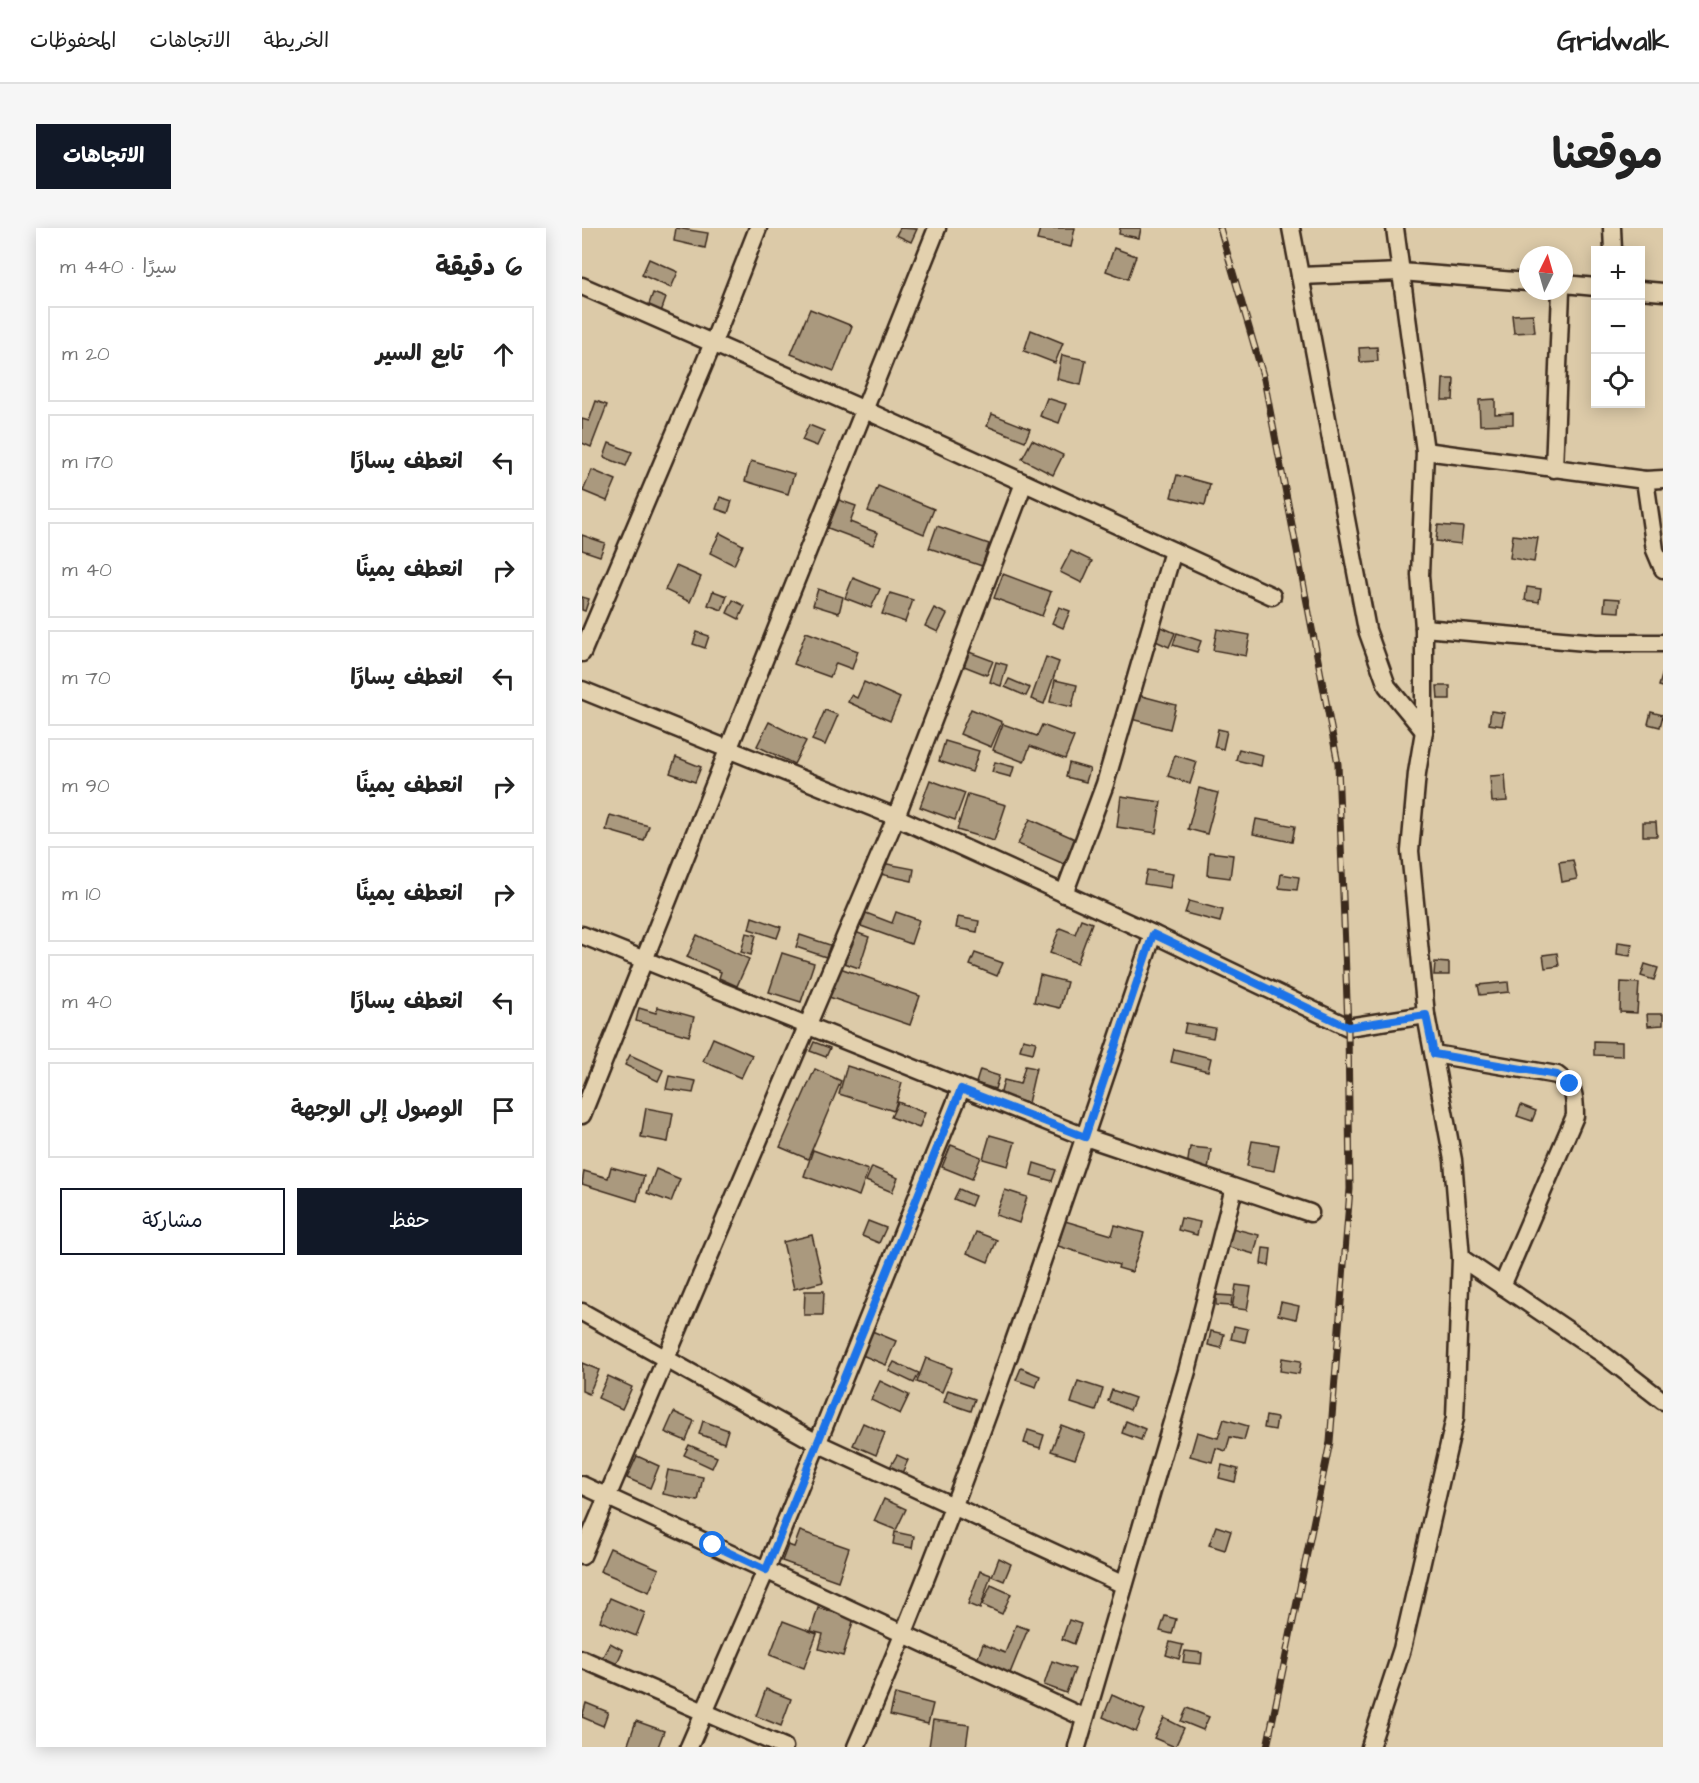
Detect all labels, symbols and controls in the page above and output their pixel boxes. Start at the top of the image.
text: Gridwalk [1557,22,1669,61]
text: المحفوظات [30,26,116,55]
text: الاتجاهات [149,26,231,55]
text: الخريطة [264,26,329,55]
button: الاتجاهات [36,124,171,189]
text: موقعنا [1552,127,1663,185]
north arrow [1519,246,1573,300]
map controls [1591,246,1645,408]
button: + [1591,246,1645,300]
text: 6 دقيقة [435,249,522,285]
text: سيرًا · 440 m [60,253,177,281]
button: − [1591,300,1645,354]
text: تابع السير [376,338,463,369]
icon: ahead [487,338,520,371]
text: 20 m [62,340,110,368]
button: locate [1591,354,1645,408]
text: انعطف يسارًا [350,446,463,477]
icon: left [487,446,520,479]
text: 170 m [62,448,113,476]
text: انعطف يمينًا [356,554,463,585]
icon: right [487,554,520,587]
text: 40 m [62,556,112,584]
text: انعطف يسارًا [350,662,463,693]
icon: left [487,662,520,695]
text: 70 m [62,664,111,692]
text: انعطف يمينًا [356,770,463,801]
icon: right [487,770,520,803]
text: 90 m [62,772,110,800]
text: انعطف يمينًا [356,878,463,909]
icon: right [487,878,520,911]
text: 10 m [62,880,101,908]
text: انعطف يسارًا [350,986,463,1017]
icon: left [487,986,520,1019]
text: 40 m [62,988,112,1016]
route end [1556,1070,1582,1096]
text: الوصول إلى الوجهة [291,1094,463,1125]
icon: arrive [487,1094,520,1127]
button: مشاركة [60,1188,285,1255]
button: حفظ [297,1188,522,1255]
route start [699,1531,725,1557]

